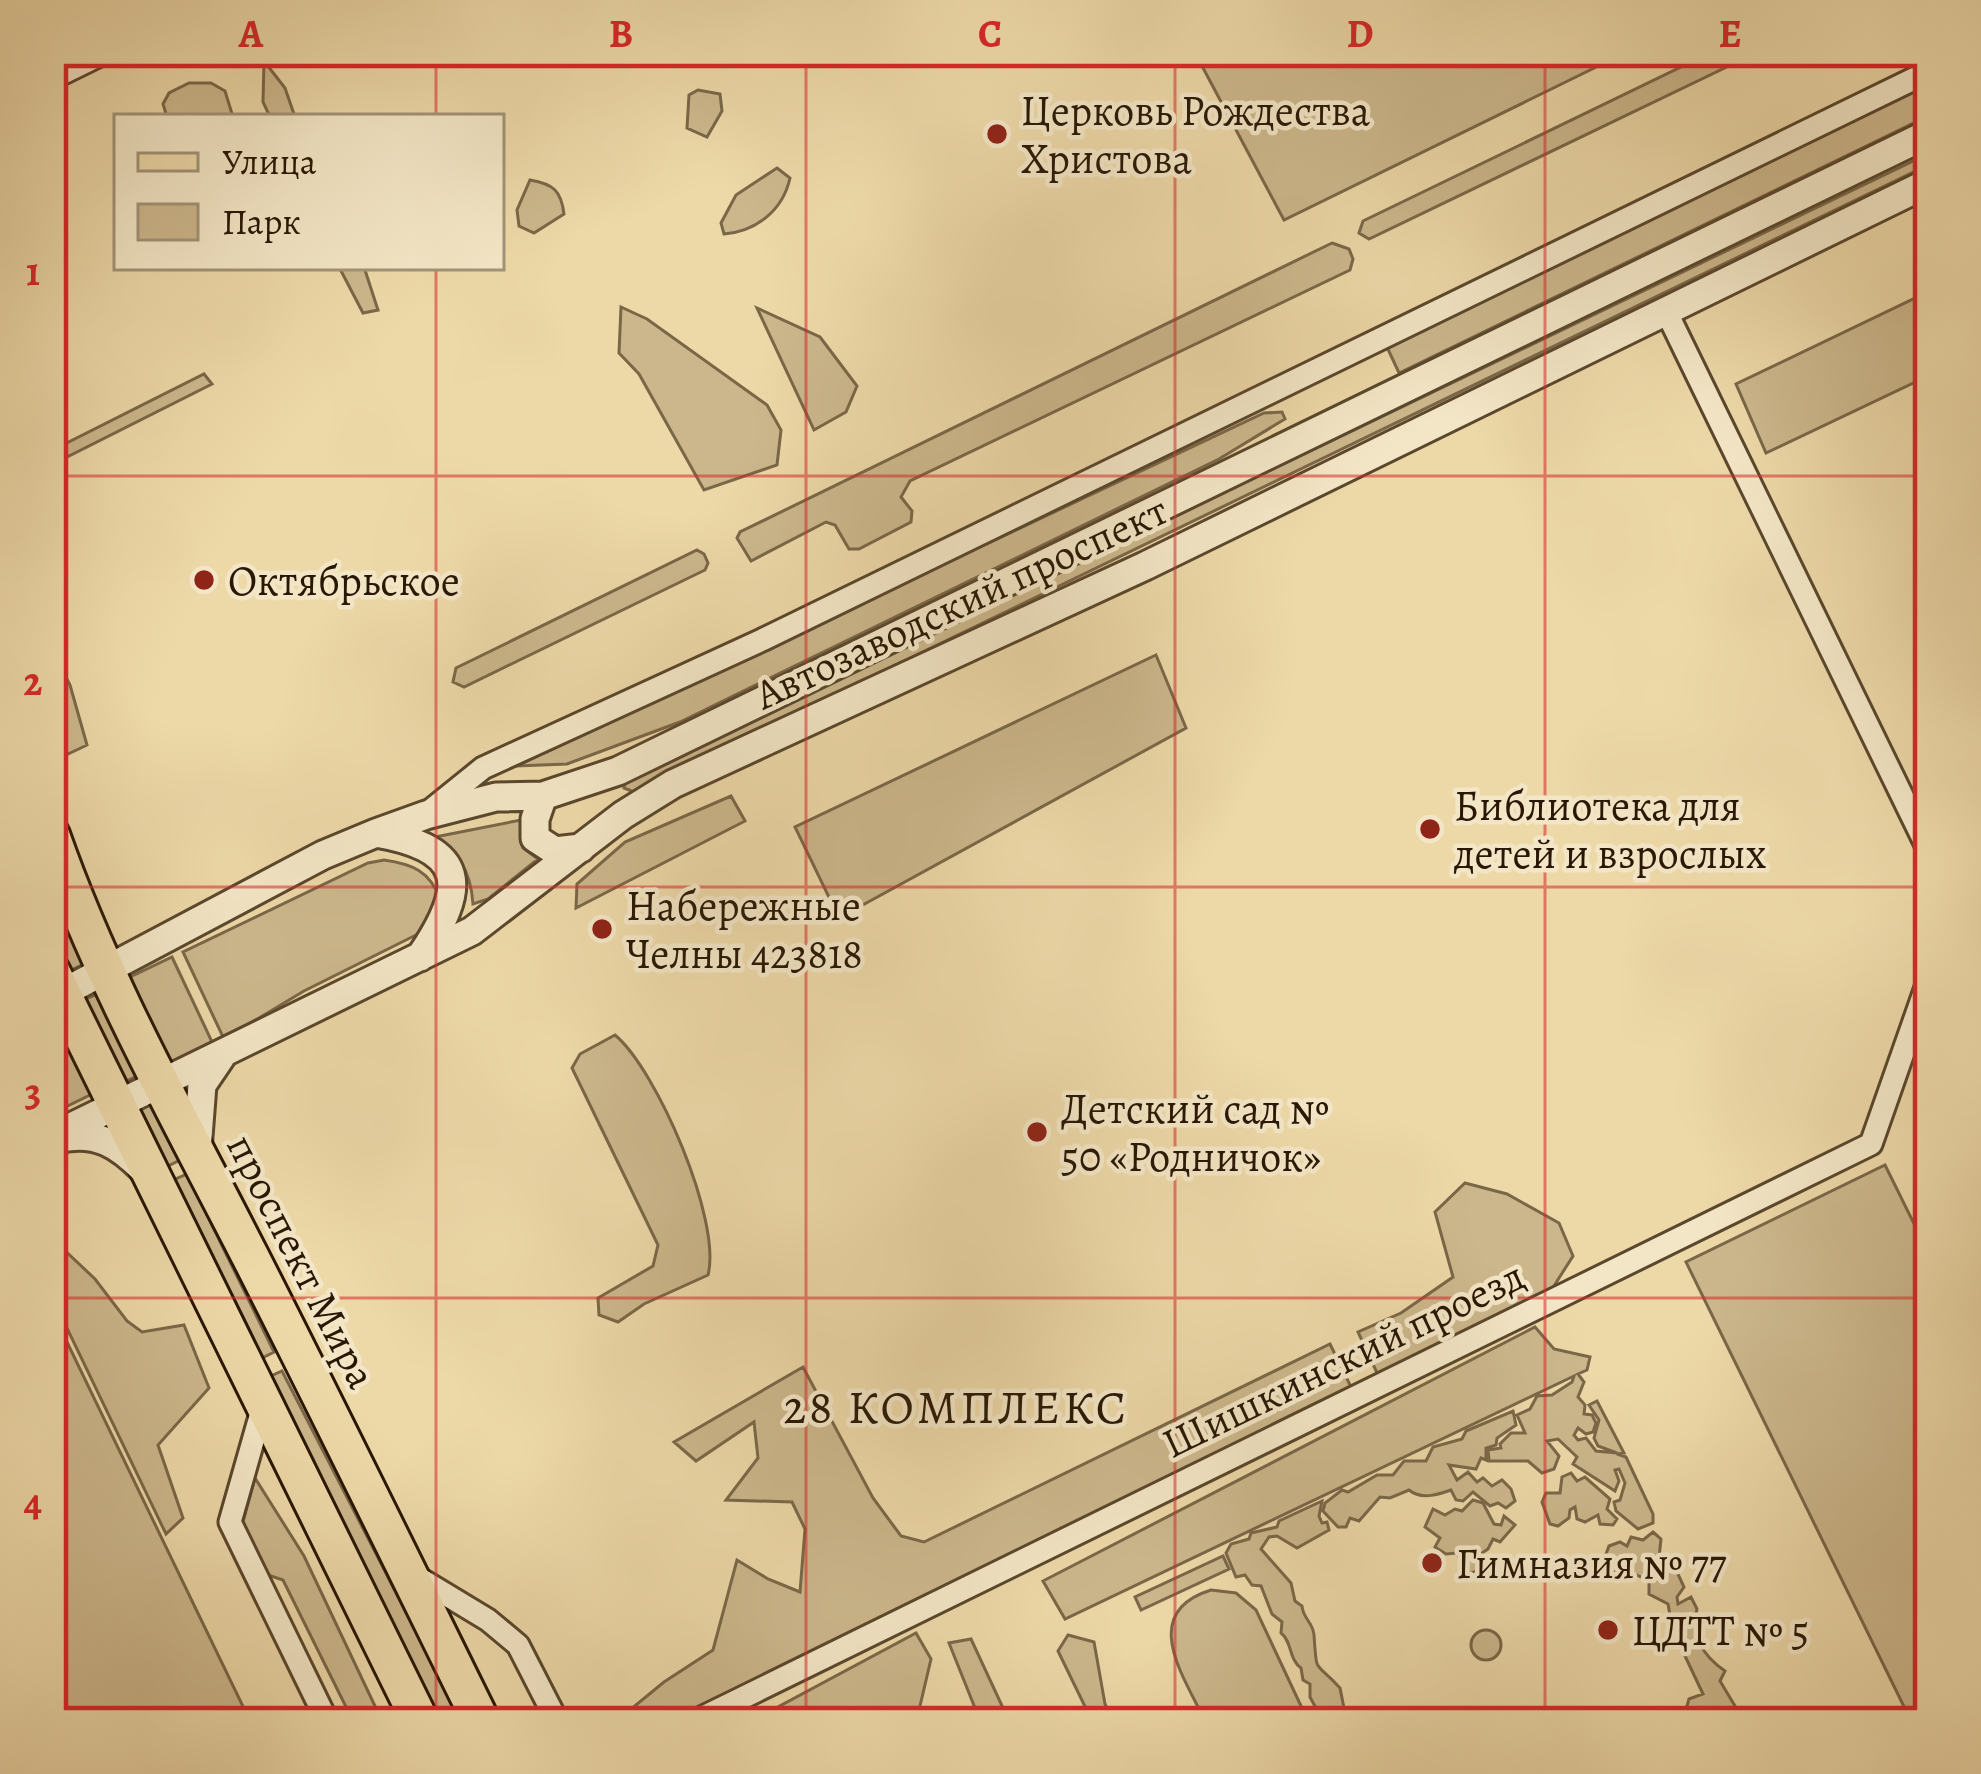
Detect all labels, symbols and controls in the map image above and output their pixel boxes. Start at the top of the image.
text: A [238,7,264,60]
text: B [609,7,633,60]
text: C [978,7,1002,60]
text: D [1346,7,1374,60]
text: E [1718,7,1742,60]
place label: Церковь Рождества Христова [1021,82,1371,187]
legend [114,114,504,270]
marker: Церковь Рождества Христова [984,121,1010,147]
text: Улица [222,137,317,186]
text: Парк [222,197,301,246]
text: 1 [26,245,40,298]
street label: Автозаводский проспект [745,481,1177,723]
place label: Октябрьское [228,552,460,609]
marker: Октябрьское [191,567,217,593]
text: 2 [24,655,43,708]
place label: Библиотека для детей и взрослых [1453,777,1767,882]
marker: Библиотека для детей и взрослых [1417,816,1443,842]
place label: Набережные Челны 423818 [626,877,863,982]
marker: Набережные Челны 423818 [589,916,615,942]
text: 3 [25,1066,41,1119]
place label: Детский сад № 50 «Родничок» [1061,1080,1329,1185]
marker: Детский сад № 50 «Родничок» [1024,1119,1050,1145]
street label: проспект Мира [213,1124,391,1399]
street label: Шишкинский проезд [1152,1246,1534,1472]
district label: 28 КОМПЛЕКС [783,1374,1129,1440]
text: 4 [24,1476,42,1529]
place label: Гимназия № 77 [1456,1535,1727,1592]
marker: Гимназия № 77 [1419,1550,1445,1576]
place label: ЦДТТ № 5 [1632,1602,1809,1659]
marker: ЦДТТ № 5 [1595,1617,1621,1643]

